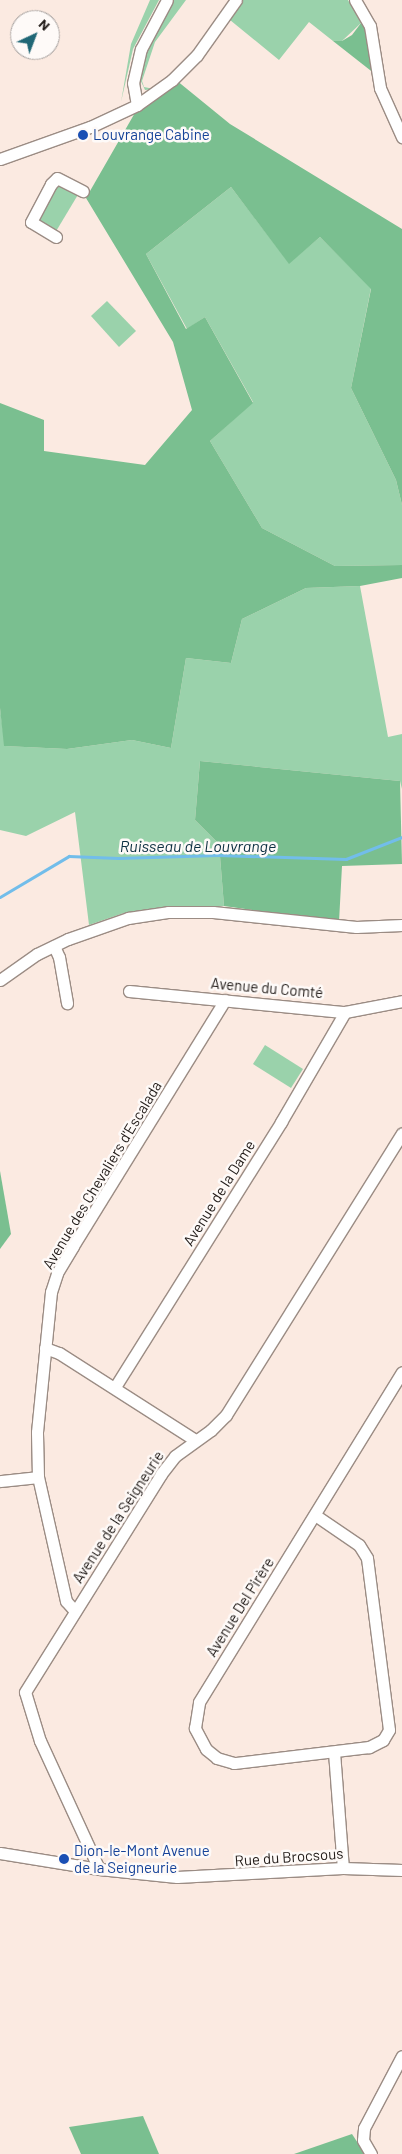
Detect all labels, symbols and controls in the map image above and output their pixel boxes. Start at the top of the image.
north arrow [10,10,60,60]
text: N [36,15,54,34]
place label: Louvrange Cabine [93,126,210,144]
marker: Louvrange Cabine [77,129,89,141]
water label: Ruisseau de Louvrange [120,836,276,856]
street label: Avenue du Comté [210,974,324,1002]
street label: Avenue des Chevaliers d'Escalada [39,1078,165,1272]
street label: Avenue de la Dame [179,1137,259,1249]
street label: Avenue de la Seigneurie [69,1448,167,1586]
street label: Avenue Del Pirère [202,1554,278,1660]
place label: Dion-le-Mont Avenue de la Seigneurie [74,1841,210,1876]
street label: Rue du Brocsous [234,1844,344,1870]
marker: Dion-le-Mont Avenue de la Seigneurie [58,1853,70,1865]

